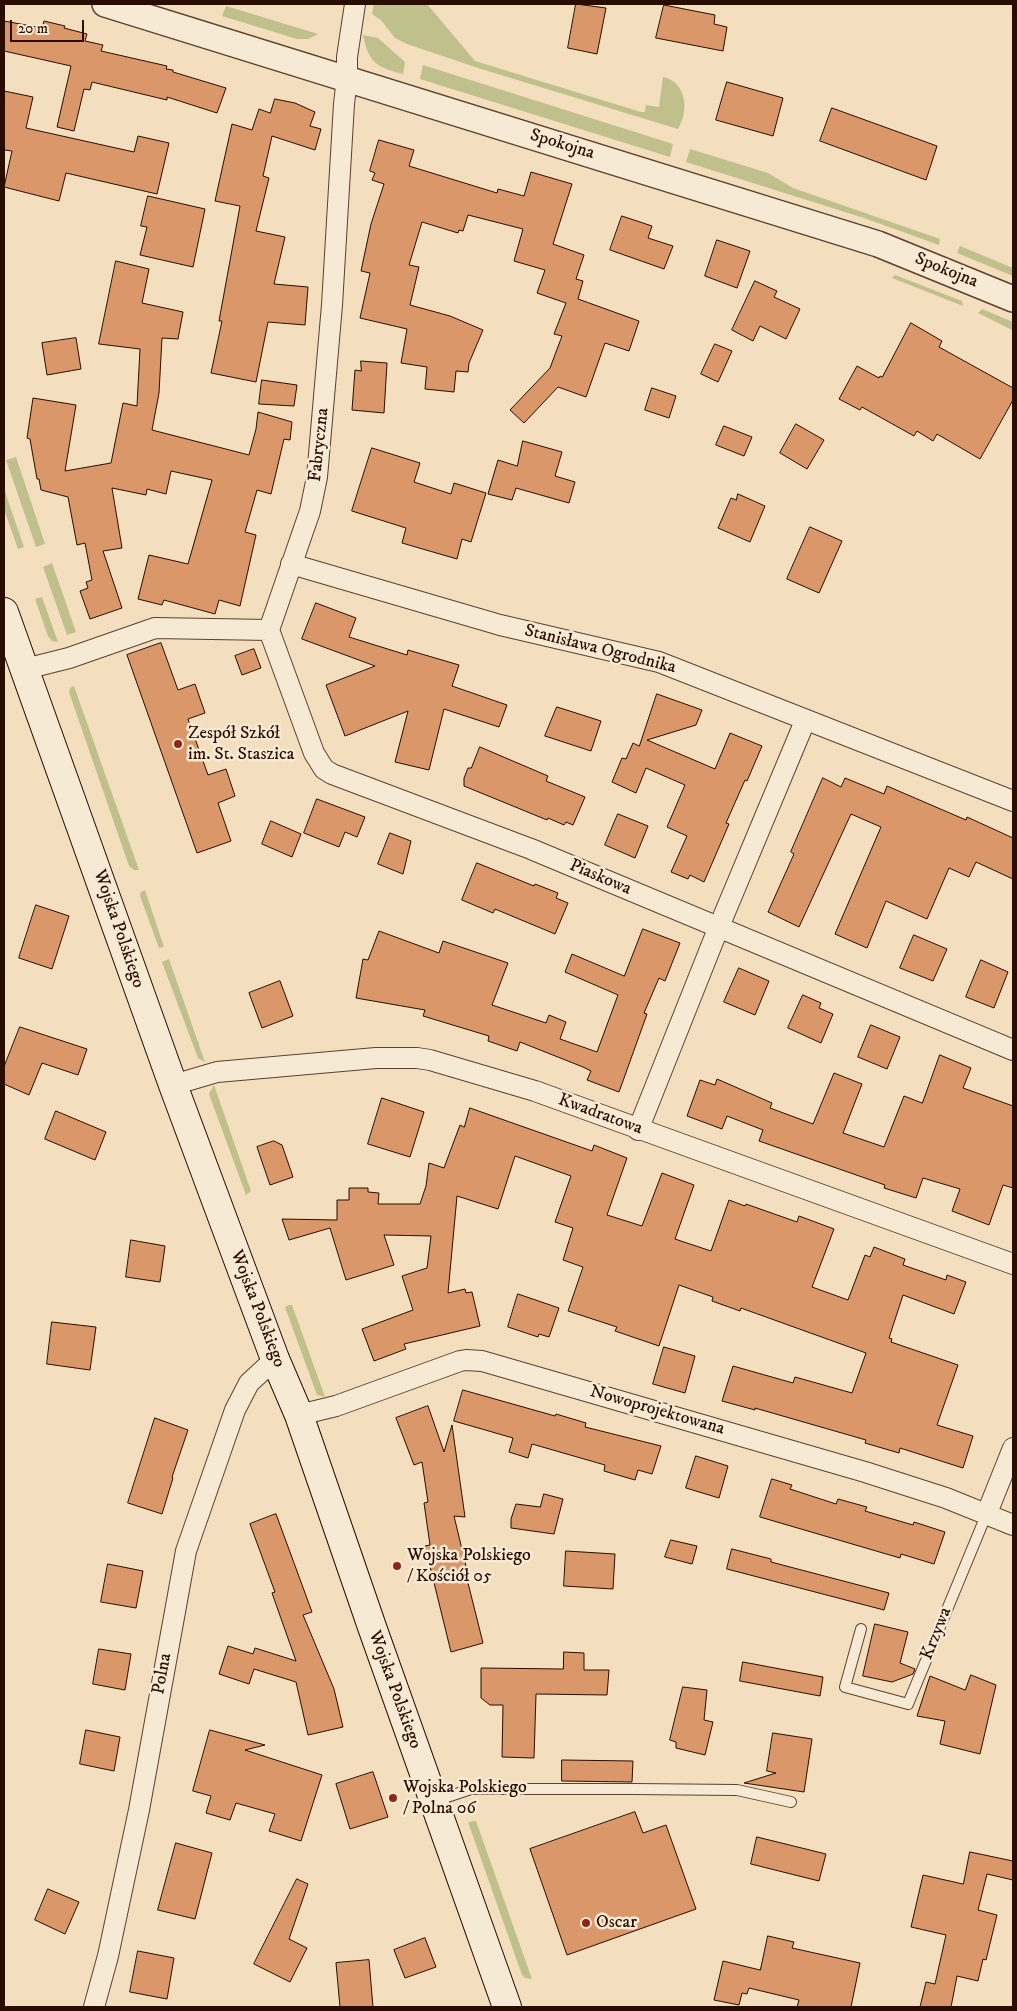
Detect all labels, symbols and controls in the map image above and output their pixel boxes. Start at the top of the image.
scale bar [12,10,86,42]
text: 20 m [18,19,48,38]
street label: Spokojna [527,125,597,165]
street label: Spokojna [911,249,981,293]
street label: Fabryczna [305,407,335,483]
street label: Stanisława Ogrodnika [522,621,678,679]
place label: Zespół Szkół im. St. Staszica [188,723,294,766]
marker: Zespół Szkół im. St. Staszica [172,738,184,750]
street label: Piaskowa [566,855,634,901]
street label: Wojska Polskiego [88,867,148,991]
street label: Kwadratowa [555,1090,645,1140]
street label: Wojska Polskiego [225,1247,289,1371]
street label: Nowoprojektowana [587,1381,727,1441]
place label: Wojska Polskiego / Kościół 05 [407,1545,531,1588]
marker: Wojska Polskiego / Kościół 05 [391,1560,403,1572]
street label: Krzywa [917,1605,957,1663]
street label: Wojska Polskiego [363,1628,425,1752]
street label: Polna [149,1652,177,1696]
place label: Wojska Polskiego / Polna 06 [403,1777,527,1820]
marker: Wojska Polskiego / Polna 06 [387,1792,399,1804]
place label: Oscar [596,1912,637,1934]
marker: Oscar [580,1917,592,1929]

